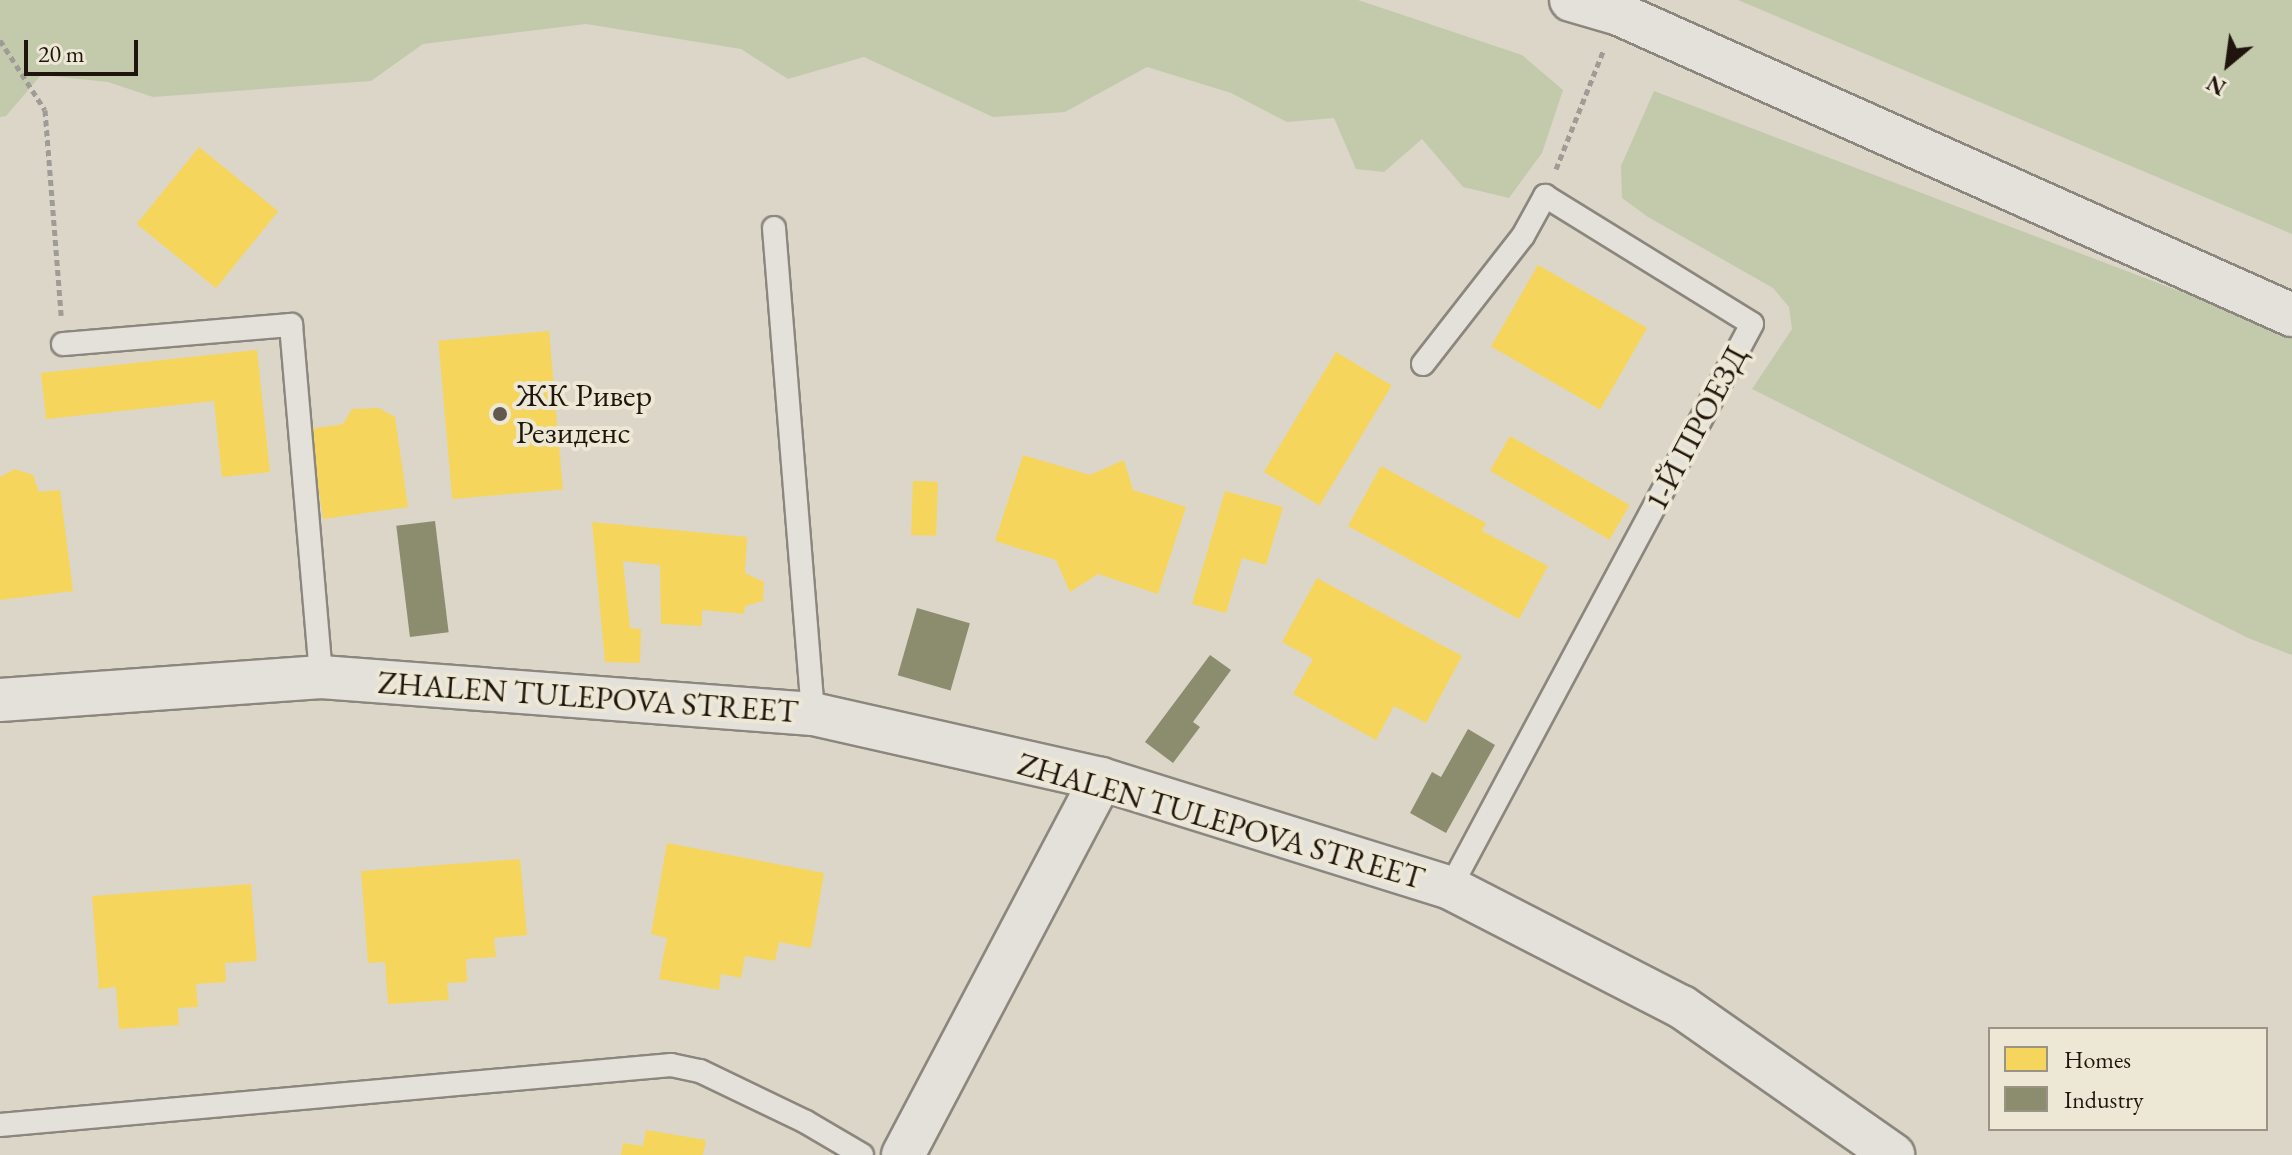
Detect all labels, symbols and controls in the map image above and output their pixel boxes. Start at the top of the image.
scale bar [28,24,142,74]
north arrow [2188,24,2268,104]
text: 20 m [38,38,85,69]
text: N [2201,68,2231,102]
street label: 1-Й ПРОЕЗД [1637,339,1755,517]
place label: ЖК Ривер Резиденс [516,377,652,452]
marker: ЖК Ривер Резиденс [491,405,509,423]
street label: ZHALEN TULEPOVA STREET [377,663,799,731]
street label: ZHALEN TULEPOVA STREET [1013,745,1429,897]
legend [1988,1027,2268,1131]
text: Homes [2064,1044,2131,1075]
text: Industry [2064,1084,2143,1115]

